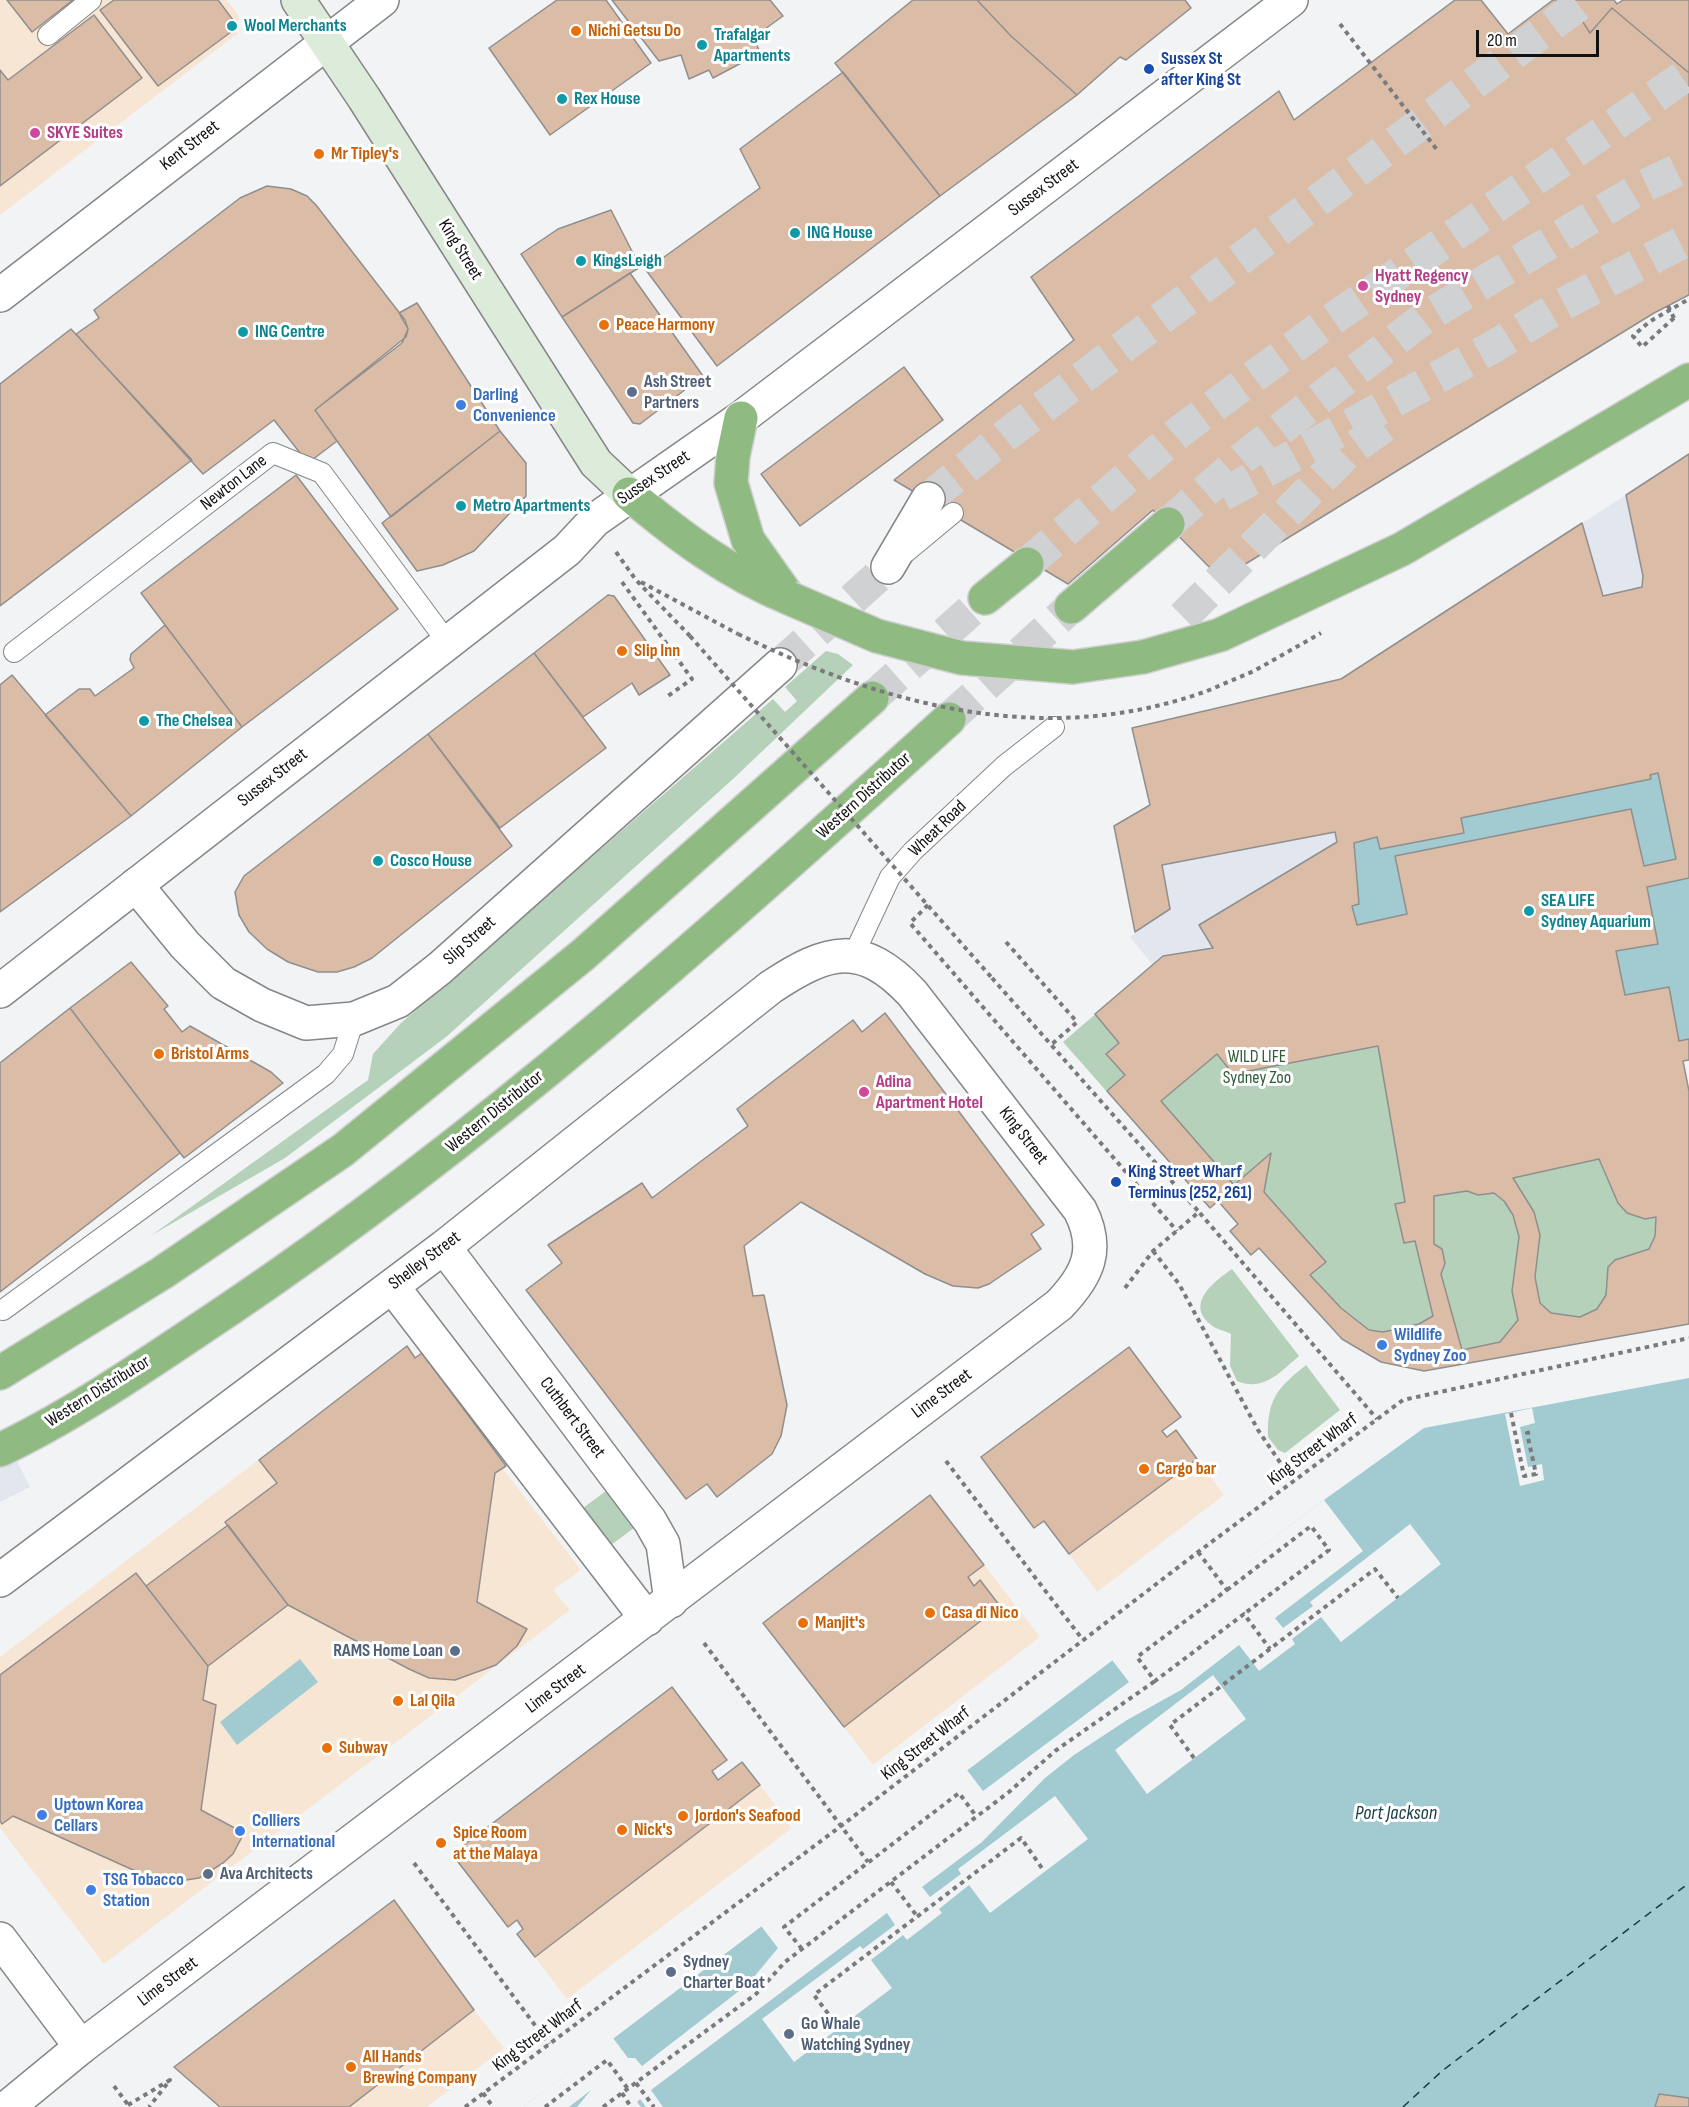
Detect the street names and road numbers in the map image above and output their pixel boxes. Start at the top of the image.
street label: Kent Street [156,116,224,176]
street label: Sussex Street [1005,155,1083,221]
street label: King Street [433,216,487,284]
street label: Sussex Street [614,446,694,510]
street label: Newton Lane [196,450,272,516]
street label: Sussex Street [234,744,312,812]
street label: Western Distributor [813,748,915,844]
street label: Wheat Road [905,796,971,862]
street label: Slip Street [439,912,501,970]
street label: Western Distributor [442,1066,548,1158]
street label: King Street [994,1103,1052,1169]
street label: Shelley Street [385,1227,465,1295]
street label: Western Distributor [42,1351,154,1433]
street label: Lime Street [908,1364,976,1424]
street label: Cuthbert Street [535,1373,609,1463]
street label: King Street Wharf [1264,1409,1362,1491]
street label: Lime Street [522,1659,590,1719]
street label: King Street Wharf [877,1703,975,1785]
street label: Lime Street [134,1952,202,2012]
street label: King Street Wharf [489,1995,587,2077]

